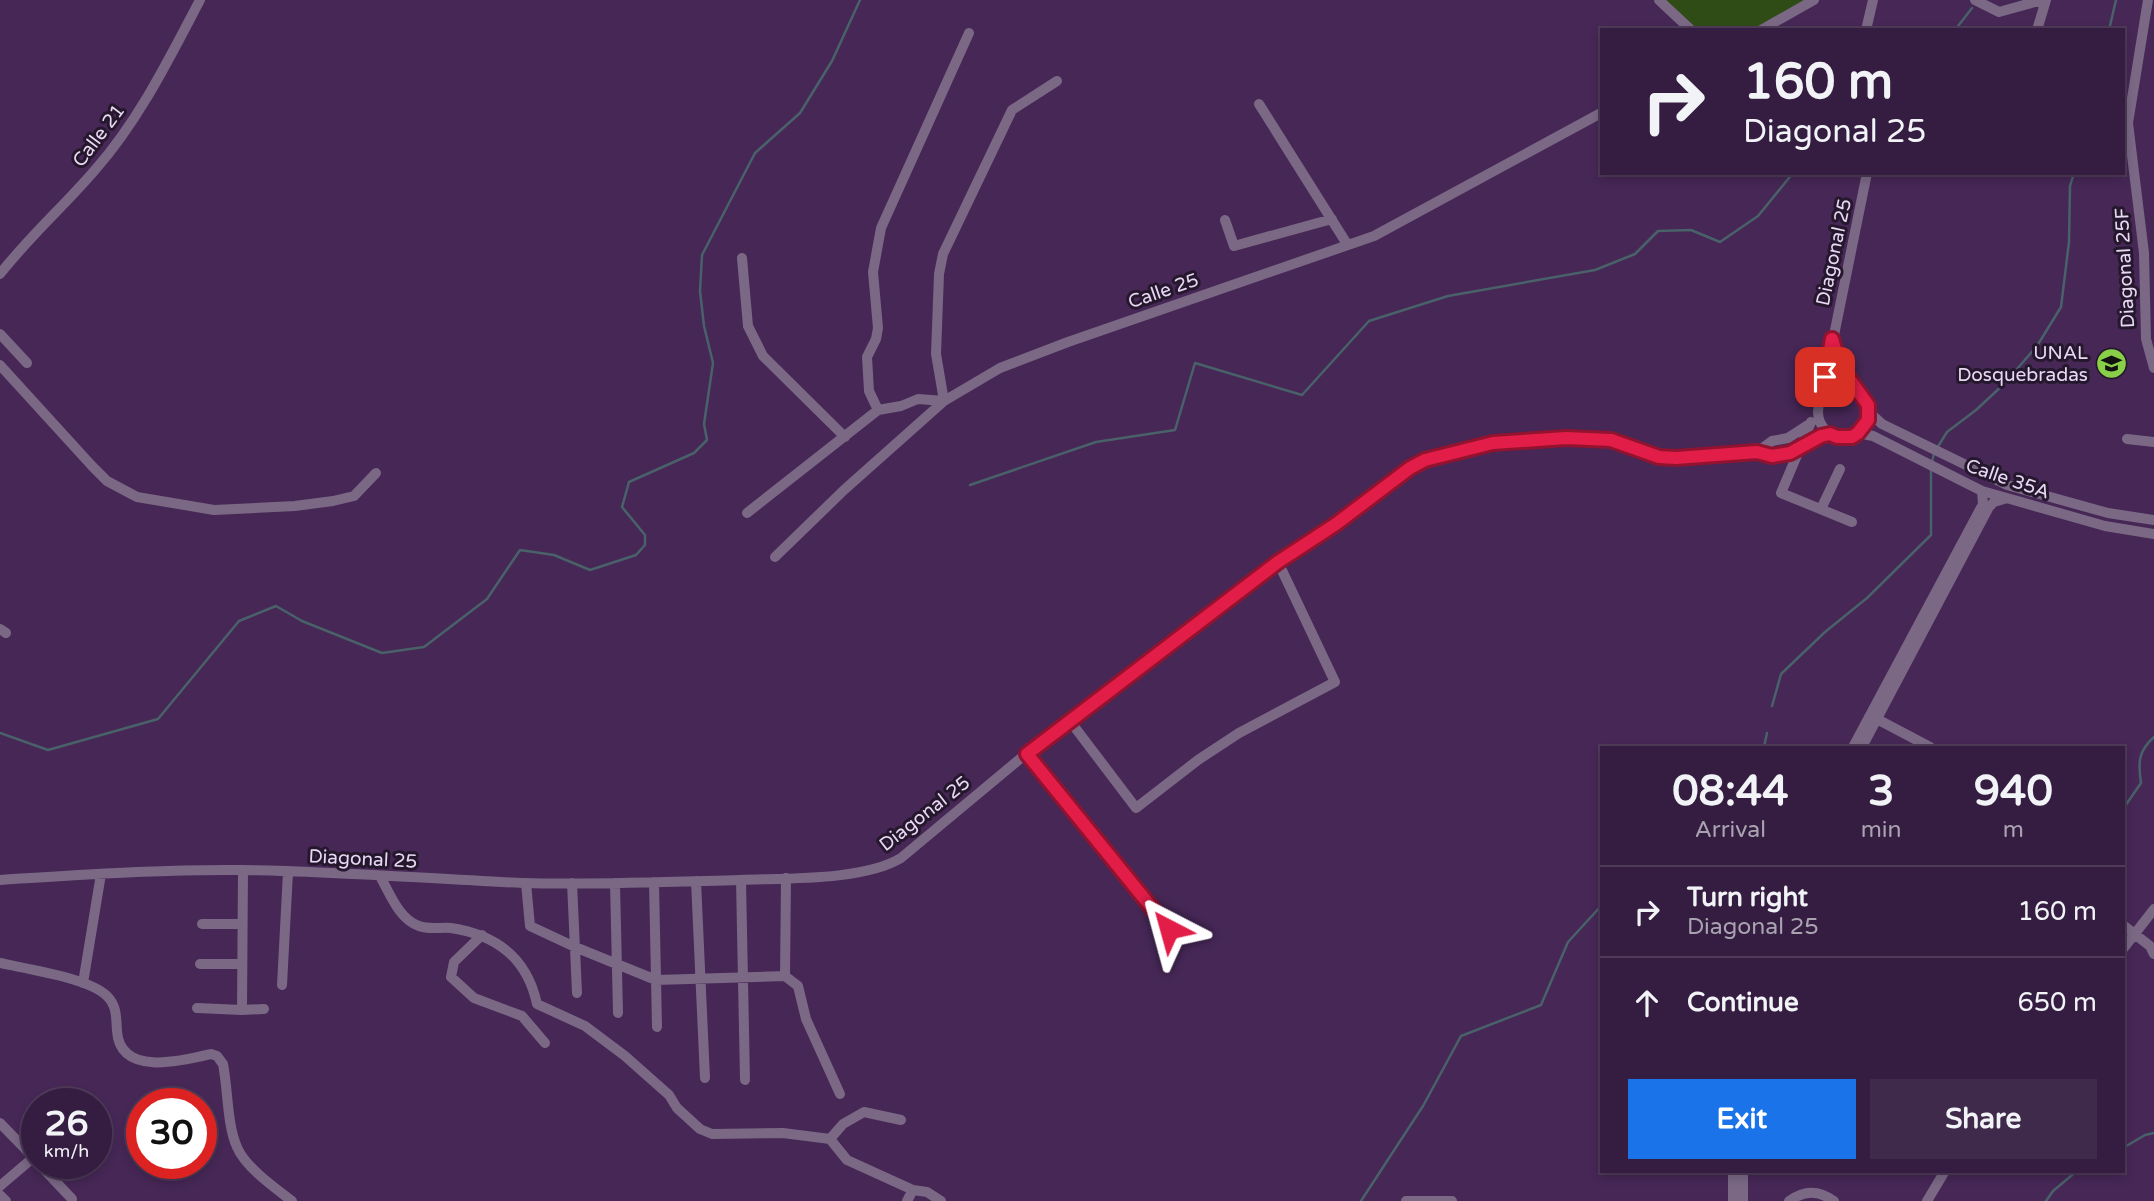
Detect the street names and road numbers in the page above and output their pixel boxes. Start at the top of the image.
street label: Calle 21 [68,100,130,171]
street label: Diagonal 25 [1812,197,1856,308]
street label: Diagonal 25F [2111,207,2139,329]
street label: Calle 25 [1125,269,1201,313]
street label: Calle 35A [1963,454,2052,504]
street label: Diagonal 25 [875,772,974,856]
street label: Diagonal 25 [308,845,418,873]

